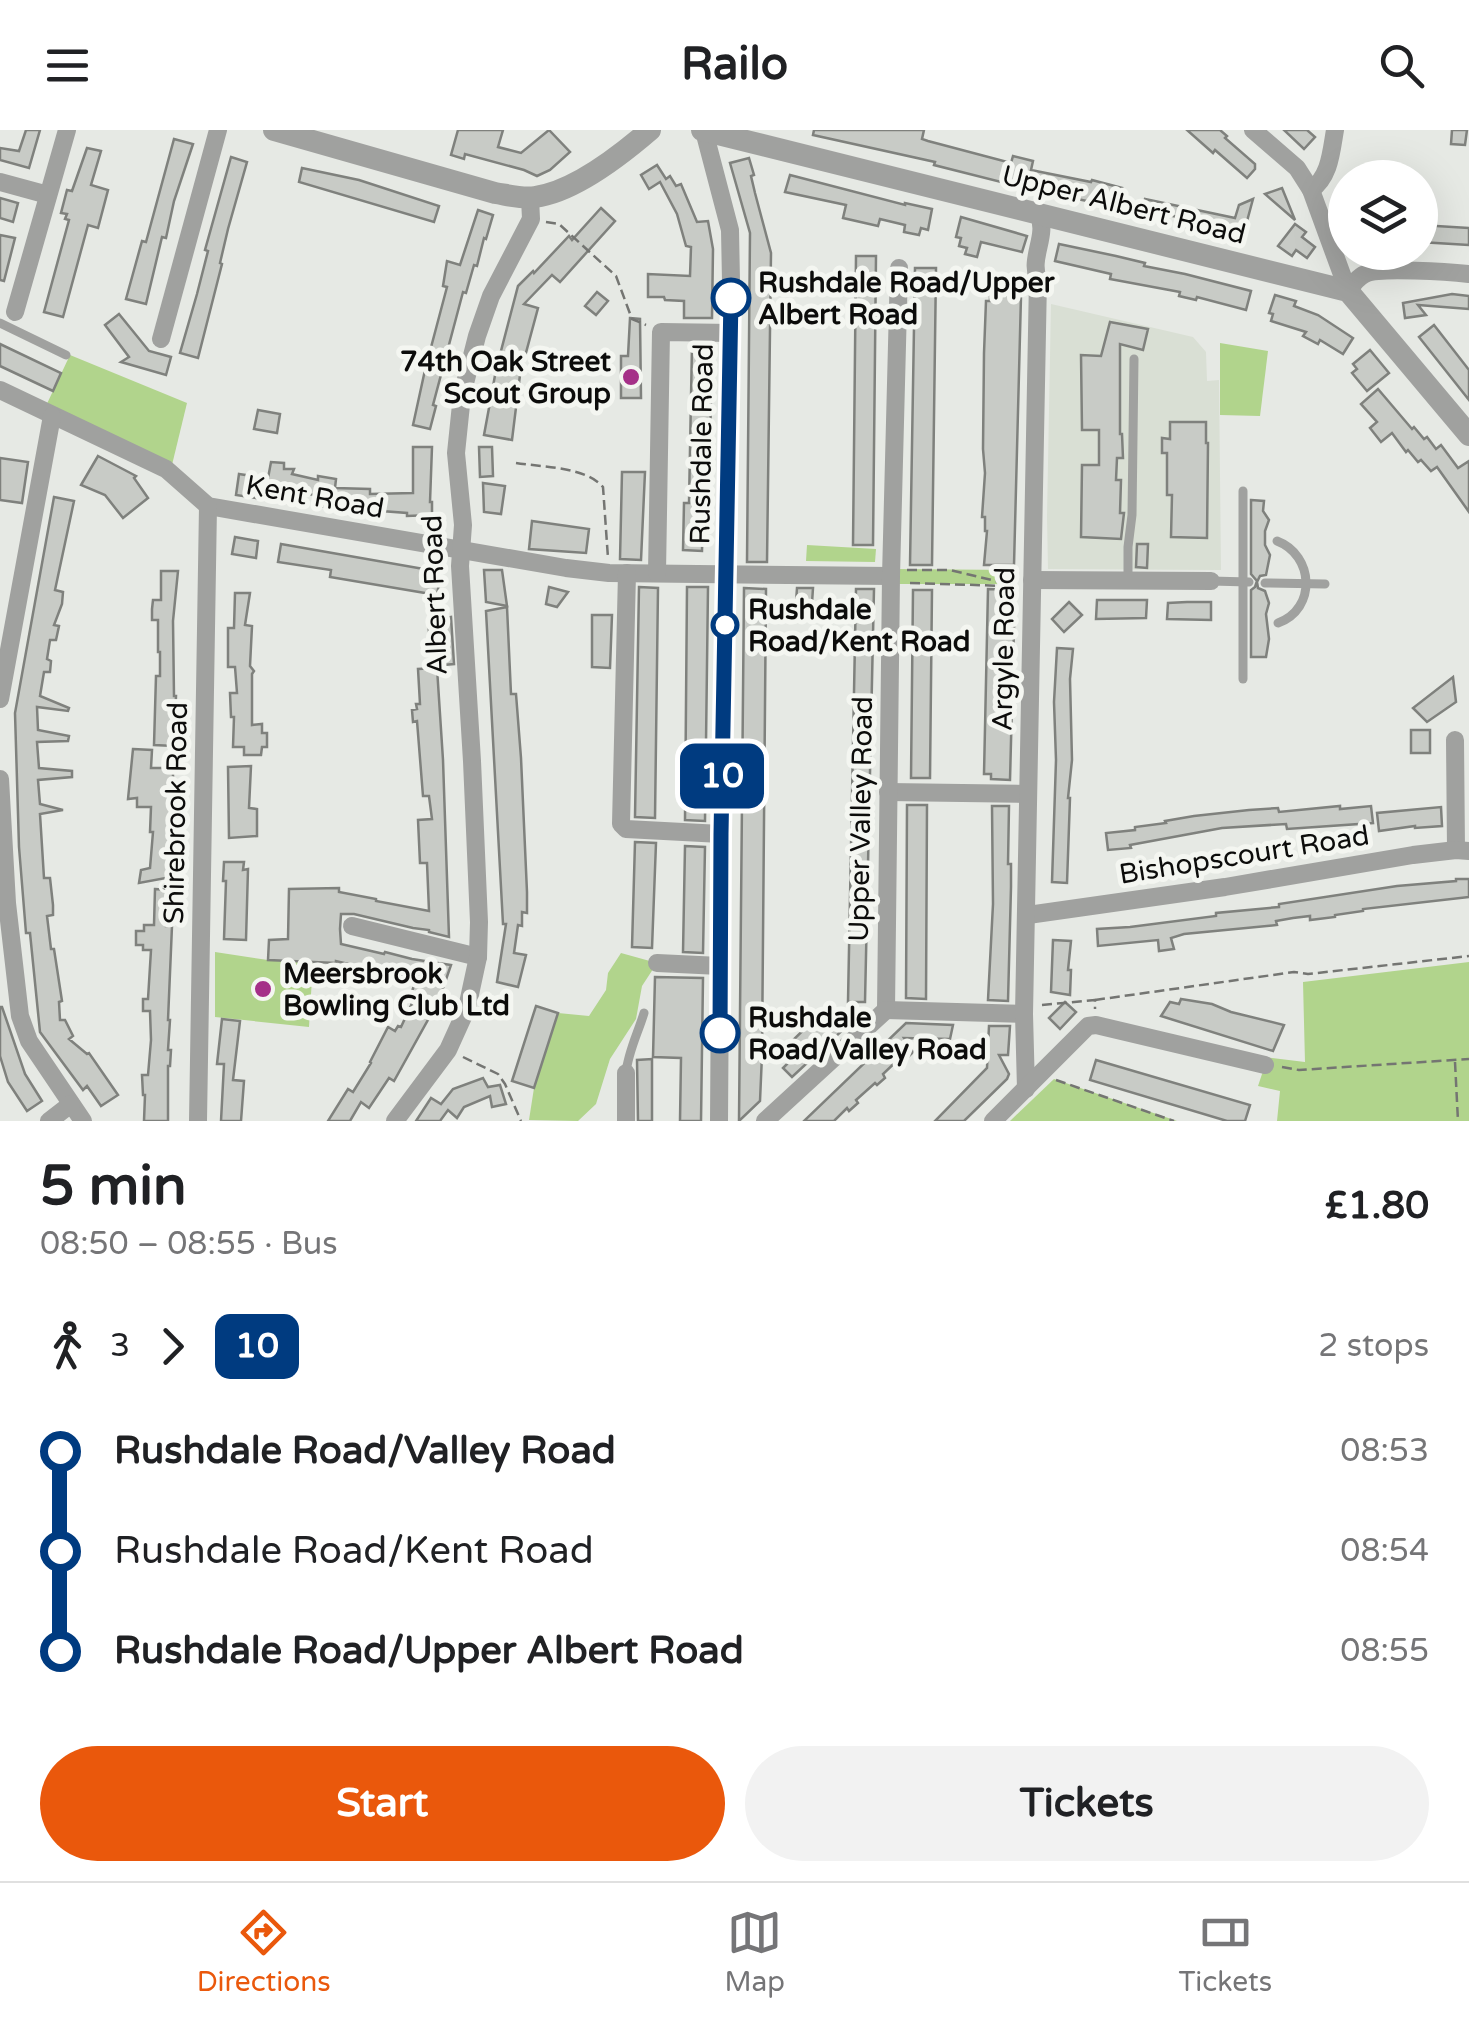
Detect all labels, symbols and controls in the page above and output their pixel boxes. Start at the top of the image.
icon: menu [40,38,95,93]
text: Railo [681,38,788,92]
icon: search [1374,38,1429,93]
street label: Upper Albert Road [998,158,1249,252]
map controls [1328,160,1438,270]
button: layers [1328,160,1438,270]
place label: Rushdale Road/Upper Albert Road [758,266,1056,332]
marker: Rushdale Road/Upper Albert Road [712,279,750,317]
street label: Rushdale Road [683,343,721,545]
place label: 74th Oak Street Scout Group [400,345,611,411]
marker: 74th Oak Street Scout Group [620,366,642,388]
street label: Kent Road [243,468,387,526]
street label: Albert Road [415,514,455,676]
street label: Argyle Road [986,567,1022,731]
place label: Rushdale Road/Kent Road [748,593,970,659]
marker: Rushdale Road/Kent Road [712,612,738,638]
street label: Upper Valley Road [842,696,880,942]
street label: Shirebrook Road [157,702,195,924]
line badge: 10 [677,744,767,808]
text: 10 [700,755,744,797]
street label: Bishopscourt Road [1117,818,1372,892]
place label: Meersbrook Bowling Club Ltd [283,957,510,1023]
marker: Meersbrook Bowling Club Ltd [252,978,274,1000]
place label: Rushdale Road/Valley Road [748,1001,987,1067]
marker: Rushdale Road/Valley Road [701,1014,739,1052]
text: 5 min [40,1154,187,1220]
text: £1.80 [1325,1183,1429,1229]
text: 08:50 – 08:55 · Bus [40,1225,338,1263]
icon: walk [40,1319,95,1374]
icon: forward [145,1319,200,1374]
text: 10 [235,1325,279,1367]
text: 3 [110,1327,130,1365]
text: 2 stops [1318,1327,1429,1365]
text: Rushdale Road/Valley Road [114,1428,616,1474]
text: 08:53 [1340,1432,1429,1470]
text: Rushdale Road/Kent Road [114,1528,594,1574]
text: 08:54 [1340,1532,1429,1570]
text: Rushdale Road/Upper Albert Road [114,1628,744,1674]
text: 08:55 [1340,1632,1429,1670]
button: Start [40,1746,725,1861]
button: Tickets [745,1746,1429,1861]
tab: Directions [197,1905,331,1999]
tab: Map [724,1905,785,1999]
tab: Tickets [1179,1905,1272,1999]

